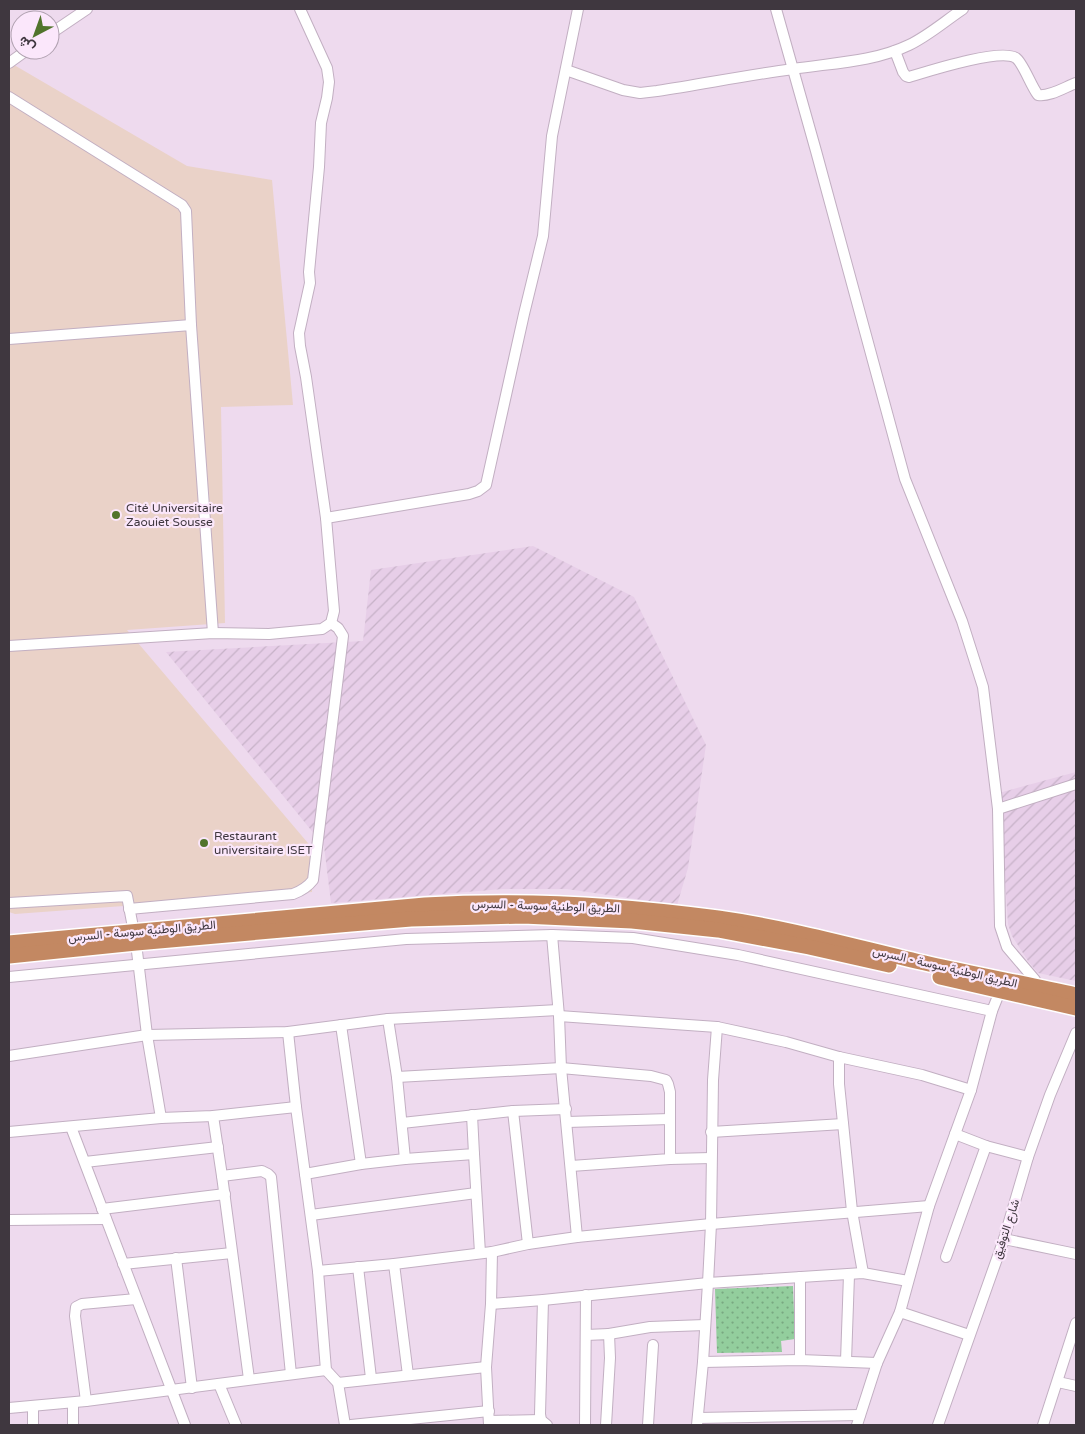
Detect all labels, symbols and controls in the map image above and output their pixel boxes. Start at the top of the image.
north arrow [10,10,60,60]
text: ش [15,32,39,56]
place label: Cité Universitaire Zaouiet Sousse [126,501,223,529]
marker: Cité Universitaire Zaouiet Sousse [110,509,122,521]
place label: Restaurant universitaire ISET [214,829,313,857]
marker: Restaurant universitaire ISET [198,837,210,849]
street label: الطريق الوطنية سوسة - السرس [472,896,620,917]
street label: الطريق الوطنية سوسة - السرس [68,918,216,945]
street label: الطريق الوطنية سوسة - السرس [871,944,1019,991]
street label: شارع التوفيق [990,1197,1024,1261]

